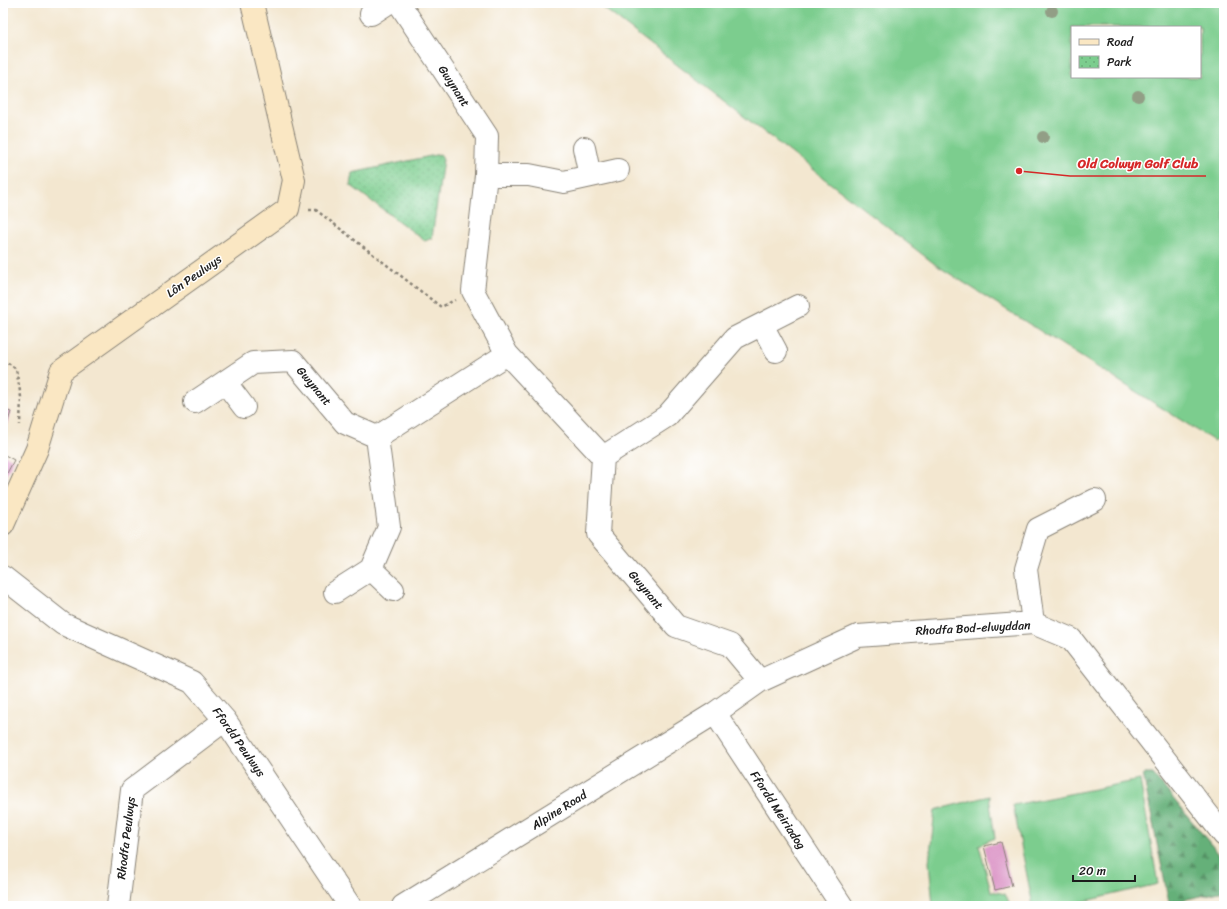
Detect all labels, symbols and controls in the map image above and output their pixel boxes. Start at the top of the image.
legend [1071,26,1201,78]
text: Road [1107,31,1134,53]
text: Park [1107,51,1132,73]
street label: Gwynant [432,61,476,111]
callout: Old Colwyn Golf Club [1070,151,1206,176]
text: Old Colwyn Golf Club [1077,152,1199,175]
street label: Lôn Peulwys [161,248,227,303]
street label: Gwynant [291,361,337,411]
street label: Gwynant [623,565,669,615]
street label: Rhodfa Bod-elwyddan [915,614,1032,642]
street label: Ffordd Peulwys [206,702,272,782]
street label: Ffordd Meiriadog [744,766,812,854]
street label: Alpine Road [526,783,593,836]
street label: Rhodfa Peulwys [110,795,142,881]
scale bar [1073,857,1135,883]
text: 20 m [1079,860,1106,882]

